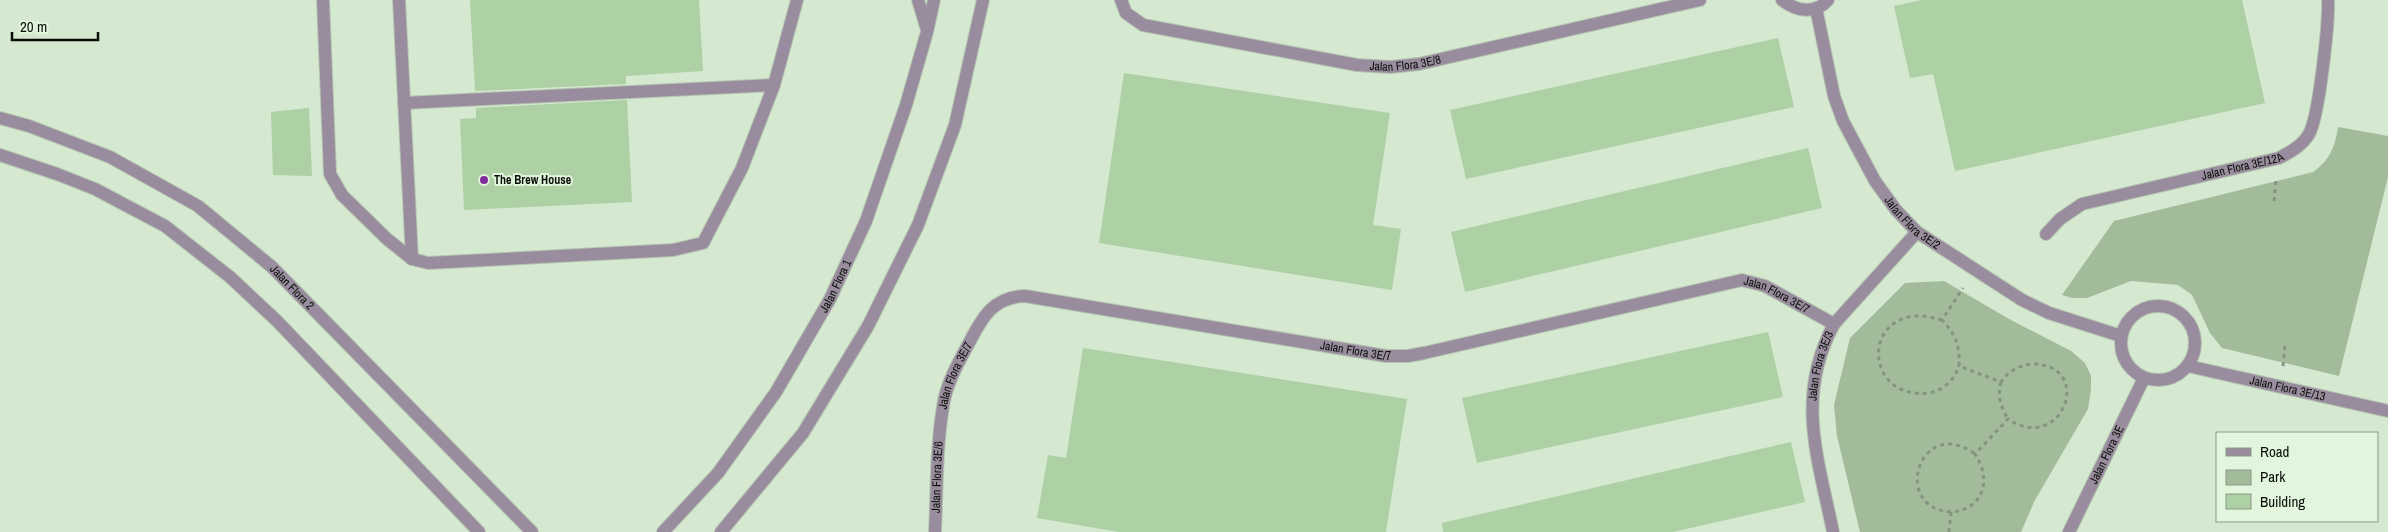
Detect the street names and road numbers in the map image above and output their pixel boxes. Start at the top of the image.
street label: Jalan Flora 3E/8 [1369,51,1442,75]
street label: Jalan Flora 3E/12A [2200,149,2287,184]
street label: Jalan Flora 3E/2 [1881,193,1943,253]
street label: Jalan Flora 1 [816,256,855,315]
street label: Jalan Flora 2 [266,261,318,313]
street label: Jalan Flora 3E/7 [1742,273,1813,317]
street label: Jalan Flora 3E/3 [1805,328,1837,401]
street label: Jalan Flora 3E/7 [1319,337,1392,364]
street label: Jalan Flora 3E/7 [935,339,976,411]
street label: Jalan Flora 3E/13 [2248,372,2327,405]
street label: Jalan Flora 3E [2086,423,2128,487]
street label: Jalan Flora 3E/6 [928,441,947,513]

